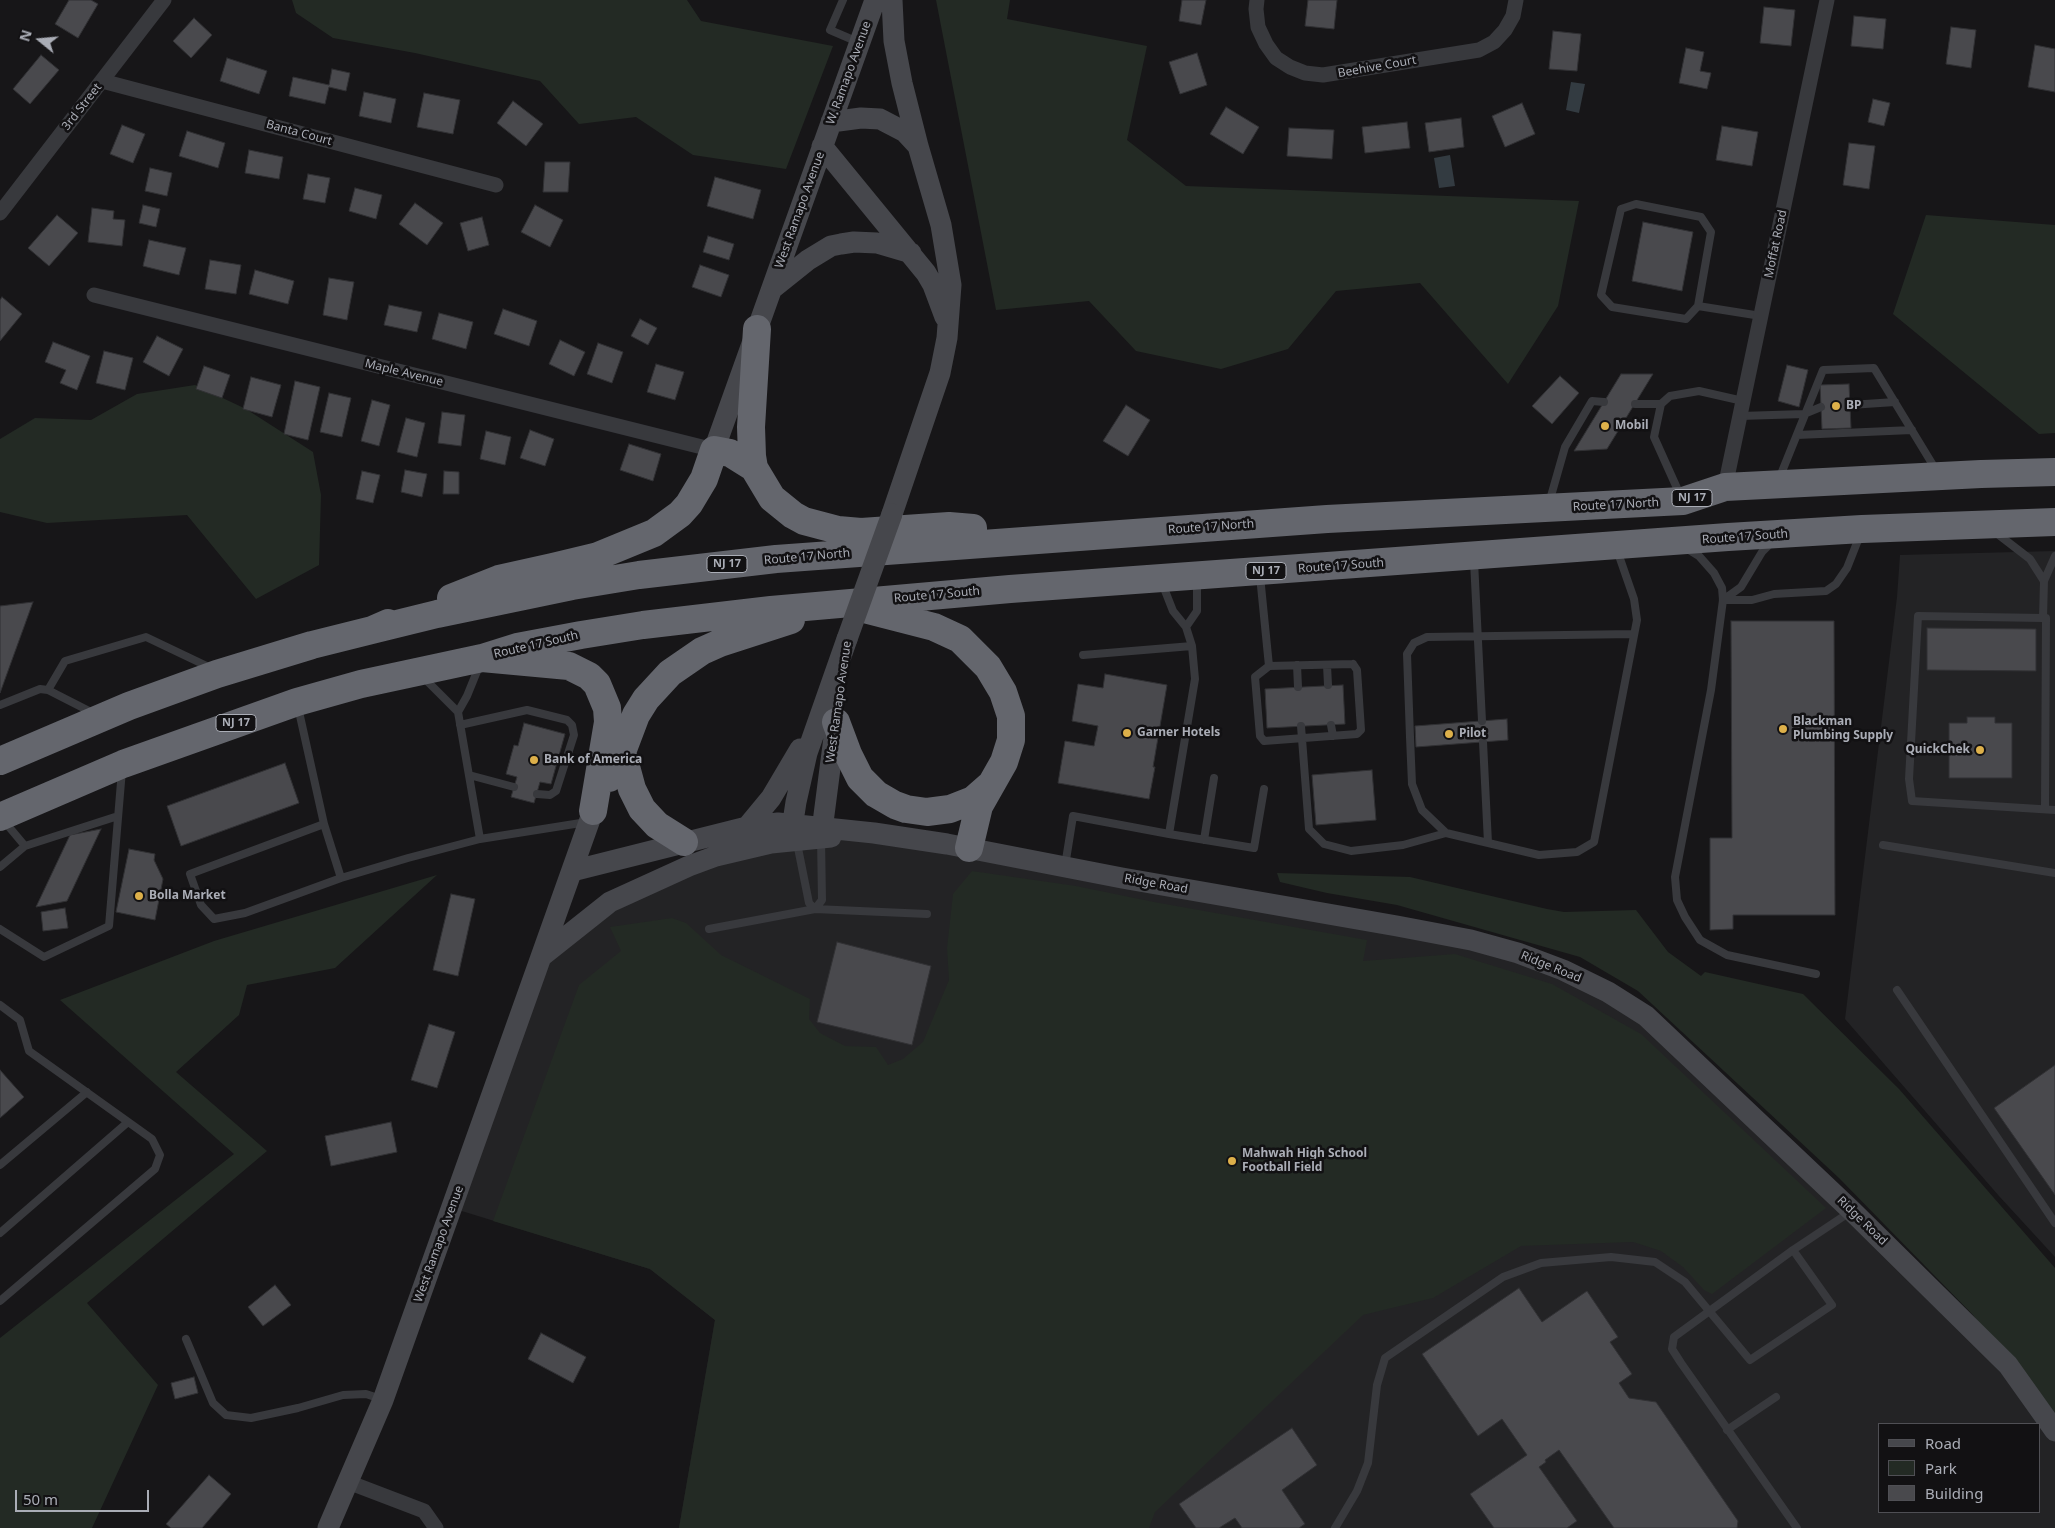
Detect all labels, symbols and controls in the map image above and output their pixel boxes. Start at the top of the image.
north arrow [15,15,65,65]
street label: W. Ramapo Avenue [824,19,874,127]
text: N [14,27,36,44]
street label: Beehive Court [1337,53,1417,81]
street label: 3rd Street [59,81,105,133]
street label: Banta Court [264,117,334,149]
street label: West Ramapo Avenue [772,150,828,270]
street label: Moffat Road [1762,209,1790,279]
street label: Maple Avenue [363,356,445,390]
place label: BP [1846,399,1861,413]
marker: BP [1830,400,1842,412]
place label: Mobil [1615,419,1649,433]
marker: Mobil [1599,420,1611,432]
road number: NJ 17 [1672,489,1712,506]
street label: Route 17 North [1573,496,1659,514]
street label: Route 17 North [1167,517,1255,537]
street label: Route 17 South [1701,527,1789,547]
street label: Route 17 North [763,546,851,568]
road number: NJ 17 [707,556,747,572]
street label: Route 17 South [1297,556,1385,576]
road number: NJ 17 [1246,562,1286,580]
street label: Route 17 South [893,584,981,606]
street label: Route 17 South [492,628,580,662]
street label: West Ramapo Avenue [823,640,855,764]
road number: NJ 17 [216,714,256,731]
place label: Blackman Plumbing Supply [1793,715,1893,743]
marker: Blackman Plumbing Supply [1777,723,1789,735]
place label: Garner Hotels [1137,726,1220,740]
marker: Garner Hotels [1121,727,1133,739]
place label: Pilot [1459,727,1486,741]
marker: Pilot [1443,728,1455,740]
place label: QuickChek [1905,743,1970,757]
marker: QuickChek [1974,744,1986,756]
place label: Bank of America [544,753,642,767]
marker: Bank of America [528,754,540,766]
street label: Ridge Road [1123,871,1189,897]
place label: Bolla Market [149,889,226,903]
marker: Bolla Market [133,890,145,902]
street label: Ridge Road [1519,948,1583,986]
place label: Mahwah High School Football Field [1242,1147,1367,1175]
marker: Mahwah High School Football Field [1226,1155,1238,1167]
street label: West Ramapo Avenue [411,1184,467,1304]
street label: Ridge Road [1834,1194,1890,1248]
legend [1878,1423,2040,1513]
text: Road [1925,1433,1961,1453]
text: Park [1925,1458,1957,1478]
scale bar [18,1480,151,1512]
text: Building [1925,1483,1983,1503]
text: 50 m [23,1489,58,1509]

